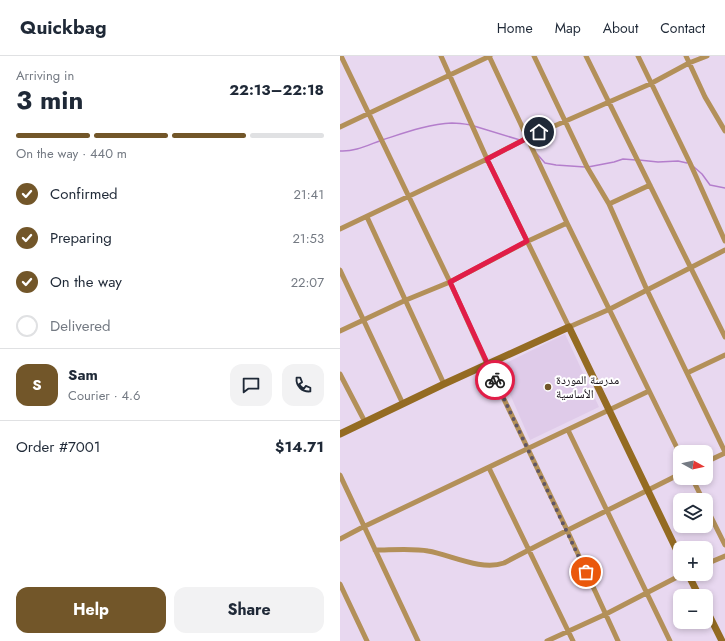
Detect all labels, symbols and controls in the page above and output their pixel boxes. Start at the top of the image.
text: Quickbag [20,14,106,41]
text: Home [497,18,533,38]
text: Map [555,18,581,38]
text: About [603,18,638,38]
text: Contact [660,18,705,38]
text: Arriving in [16,66,74,85]
text: 22:13–22:18 [229,79,324,101]
text: 3 min [16,81,83,119]
pin [522,115,556,149]
icon: home [528,121,550,143]
text: On the way · 440 m [16,144,127,163]
icon: check [16,183,38,205]
text: Confirmed [50,183,118,205]
text: 21:41 [293,185,324,204]
icon: check [16,227,38,249]
text: Preparing [50,227,112,249]
text: 21:53 [292,229,324,248]
icon: check [16,271,38,293]
text: On the way [50,271,122,293]
text: 22:07 [291,273,324,292]
text: Delivered [50,315,111,337]
courier [475,360,515,400]
text: Sam [68,364,98,386]
button: chat [230,364,272,406]
button: phone [282,364,324,406]
icon: bike [484,369,506,391]
place label: مدرسة الموردة الأساسية [556,371,619,403]
text: S [32,374,42,396]
marker: مدرسة الموردة الأساسية [543,382,553,392]
text: Courier · 4.6 [68,386,141,405]
text: Order #7001 [16,436,101,458]
text: $14.71 [275,436,324,458]
north arrow [673,445,713,485]
map controls [673,445,713,629]
button: layers [673,493,713,533]
button: + [673,541,713,581]
pin [569,555,603,589]
icon: bag [575,561,597,583]
button: Help [16,587,166,633]
button: Share [174,587,324,633]
button: − [673,589,713,629]

